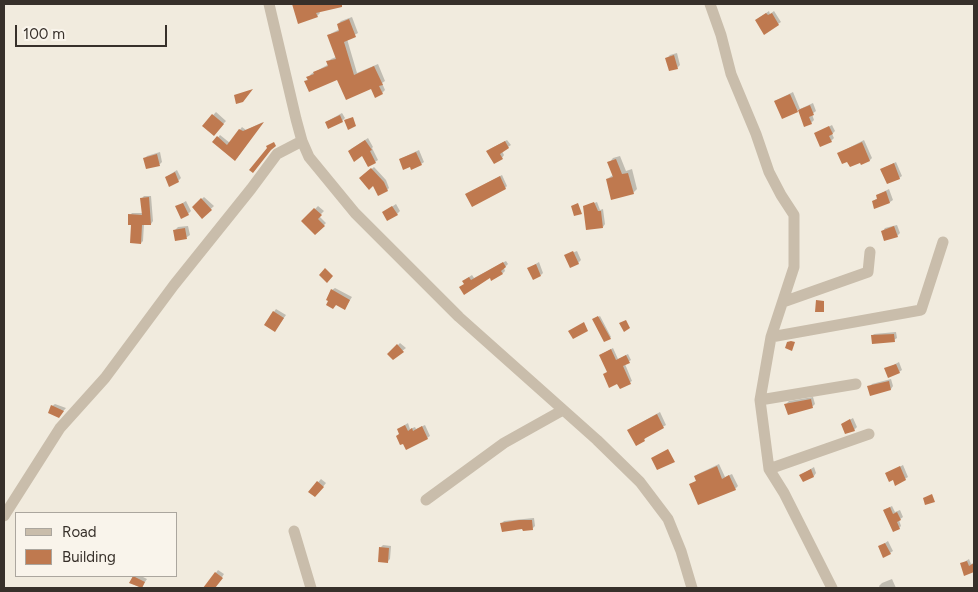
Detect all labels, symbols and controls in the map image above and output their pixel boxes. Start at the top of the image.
scale bar [18,15,170,47]
text: 100 m [23,25,65,43]
legend [15,512,178,577]
text: Road [62,523,97,541]
text: Building [62,548,116,566]

